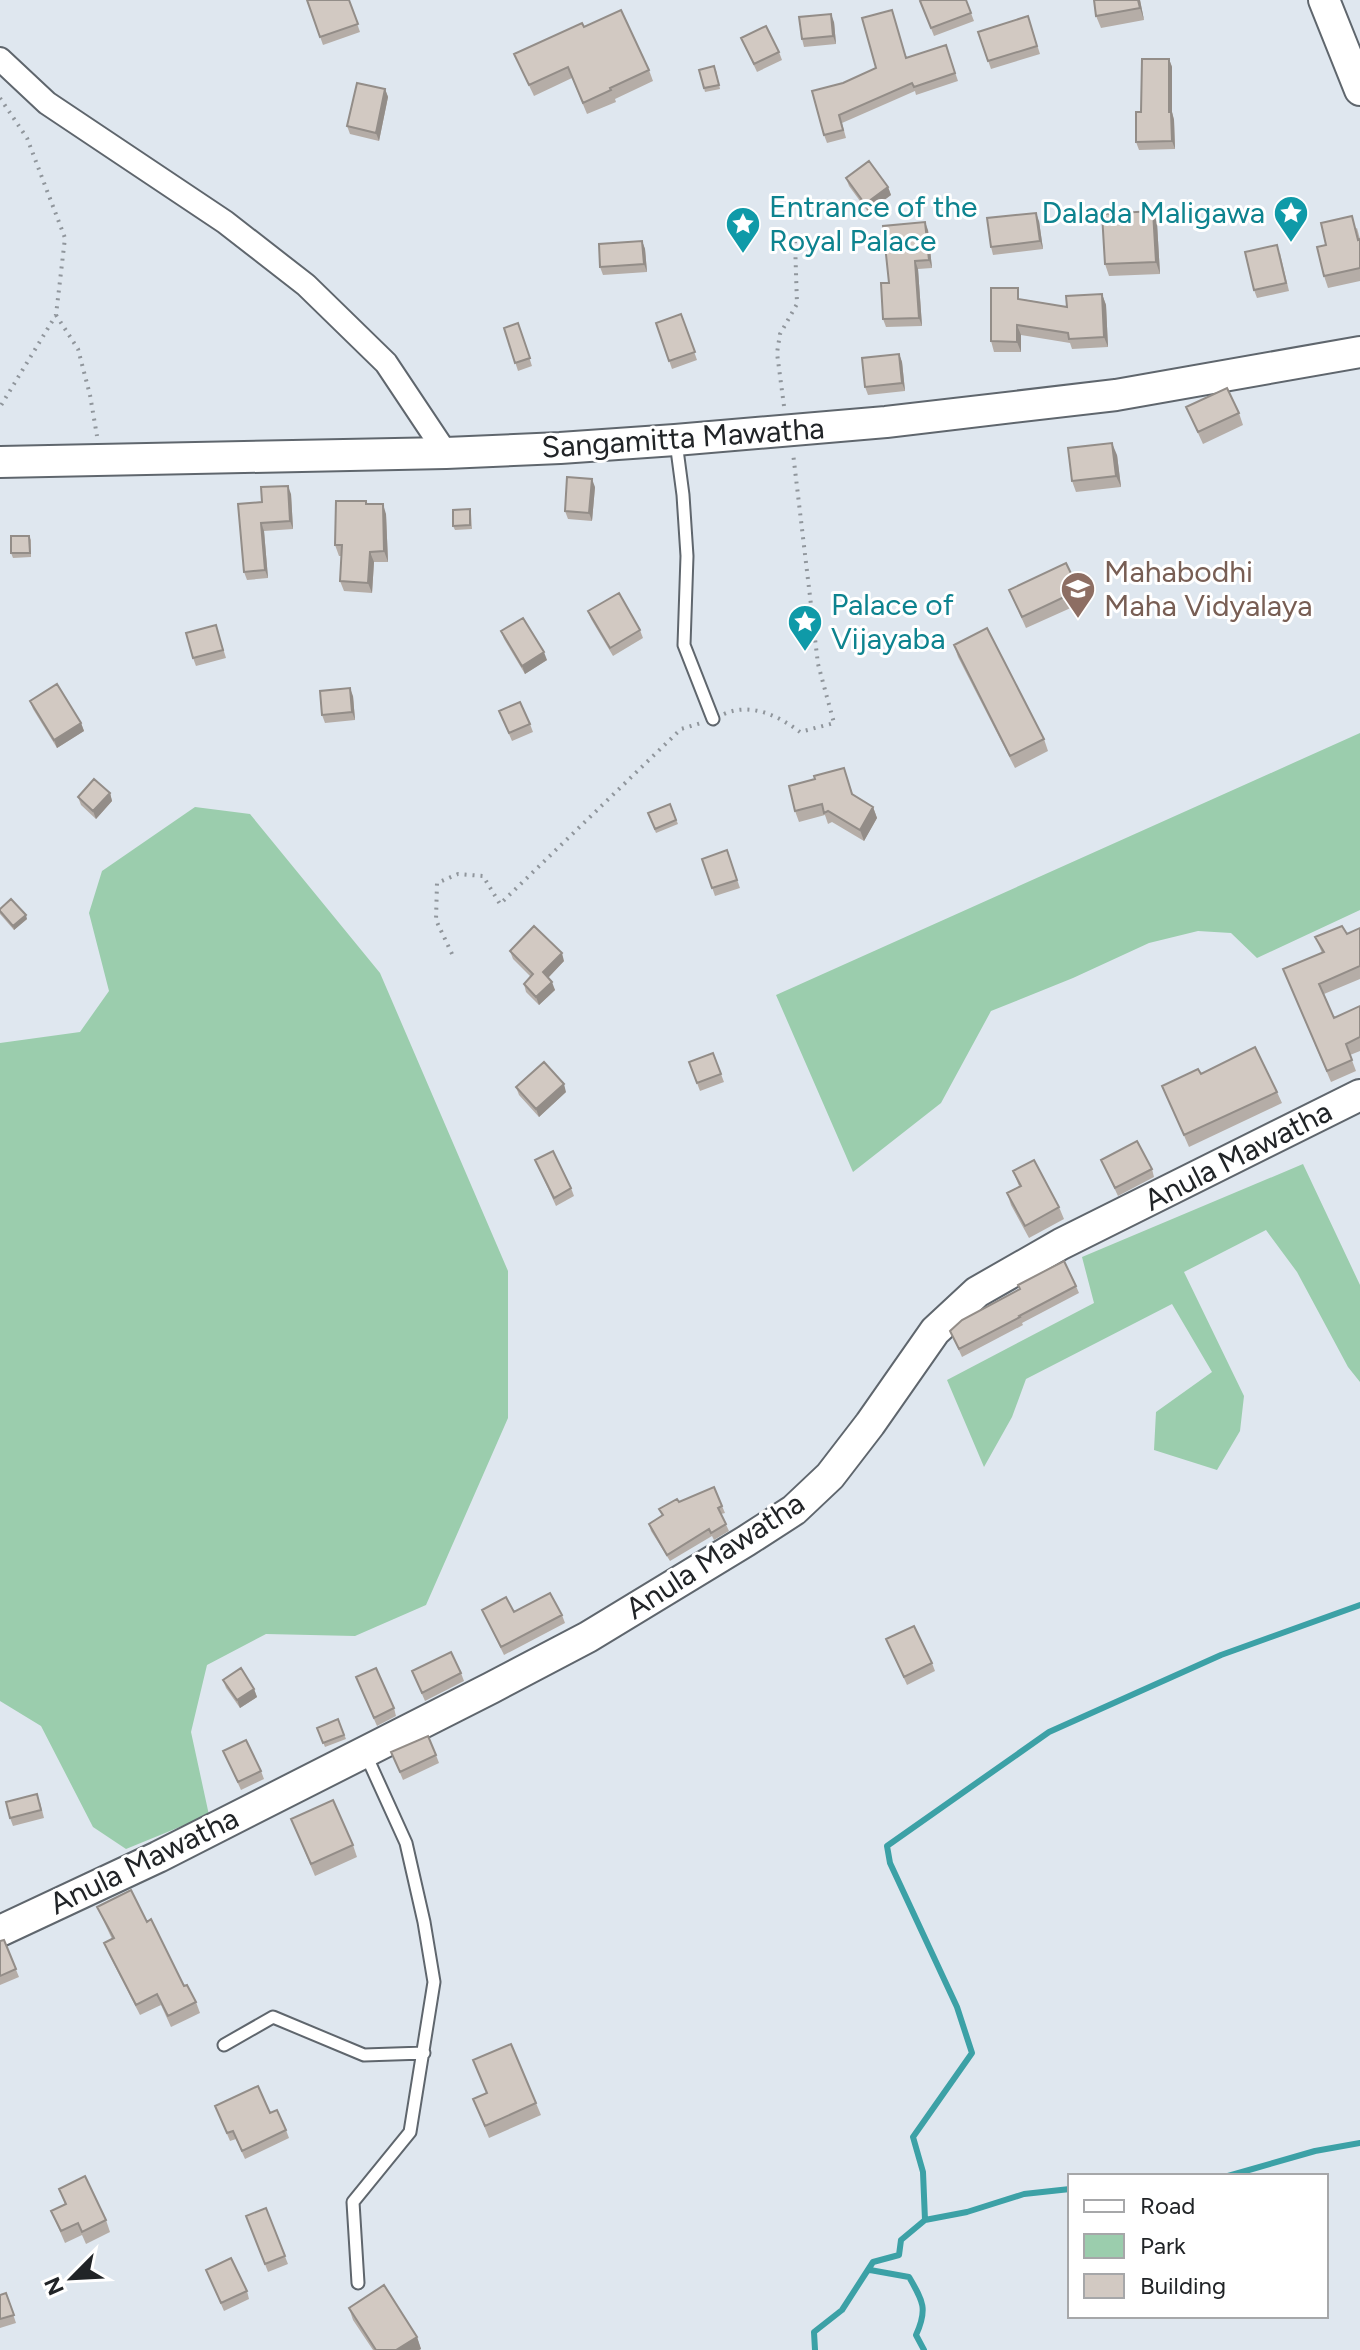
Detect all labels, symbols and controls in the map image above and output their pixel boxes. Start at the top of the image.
place label: Entrance of the Royal Palace [769,188,977,259]
place label: Dalada Maligawa [1041,194,1265,231]
place icon: Dalada Maligawa [1272,194,1310,244]
place icon: Entrance of the Royal Palace [724,205,762,255]
street label: Sangamitta Mawatha [540,409,826,466]
place label: Mahabodhi Maha Vidyalaya [1104,553,1313,624]
school or university icon: Mahabodhi Maha Vidyalaya [1059,570,1097,620]
place label: Palace of Vijayaba [831,586,954,657]
place icon: Palace of Vijayaba [786,603,824,653]
street label: Anula Mawatha [1138,1092,1338,1219]
street label: Anula Mawatha [619,1484,811,1627]
street label: Anula Mawatha [43,1799,244,1922]
legend [1068,2174,1328,2318]
text: Road [1140,2191,1195,2220]
text: Park [1140,2231,1186,2260]
north arrow [32,2238,112,2318]
text: Building [1140,2271,1226,2300]
text: N [38,2273,70,2299]

